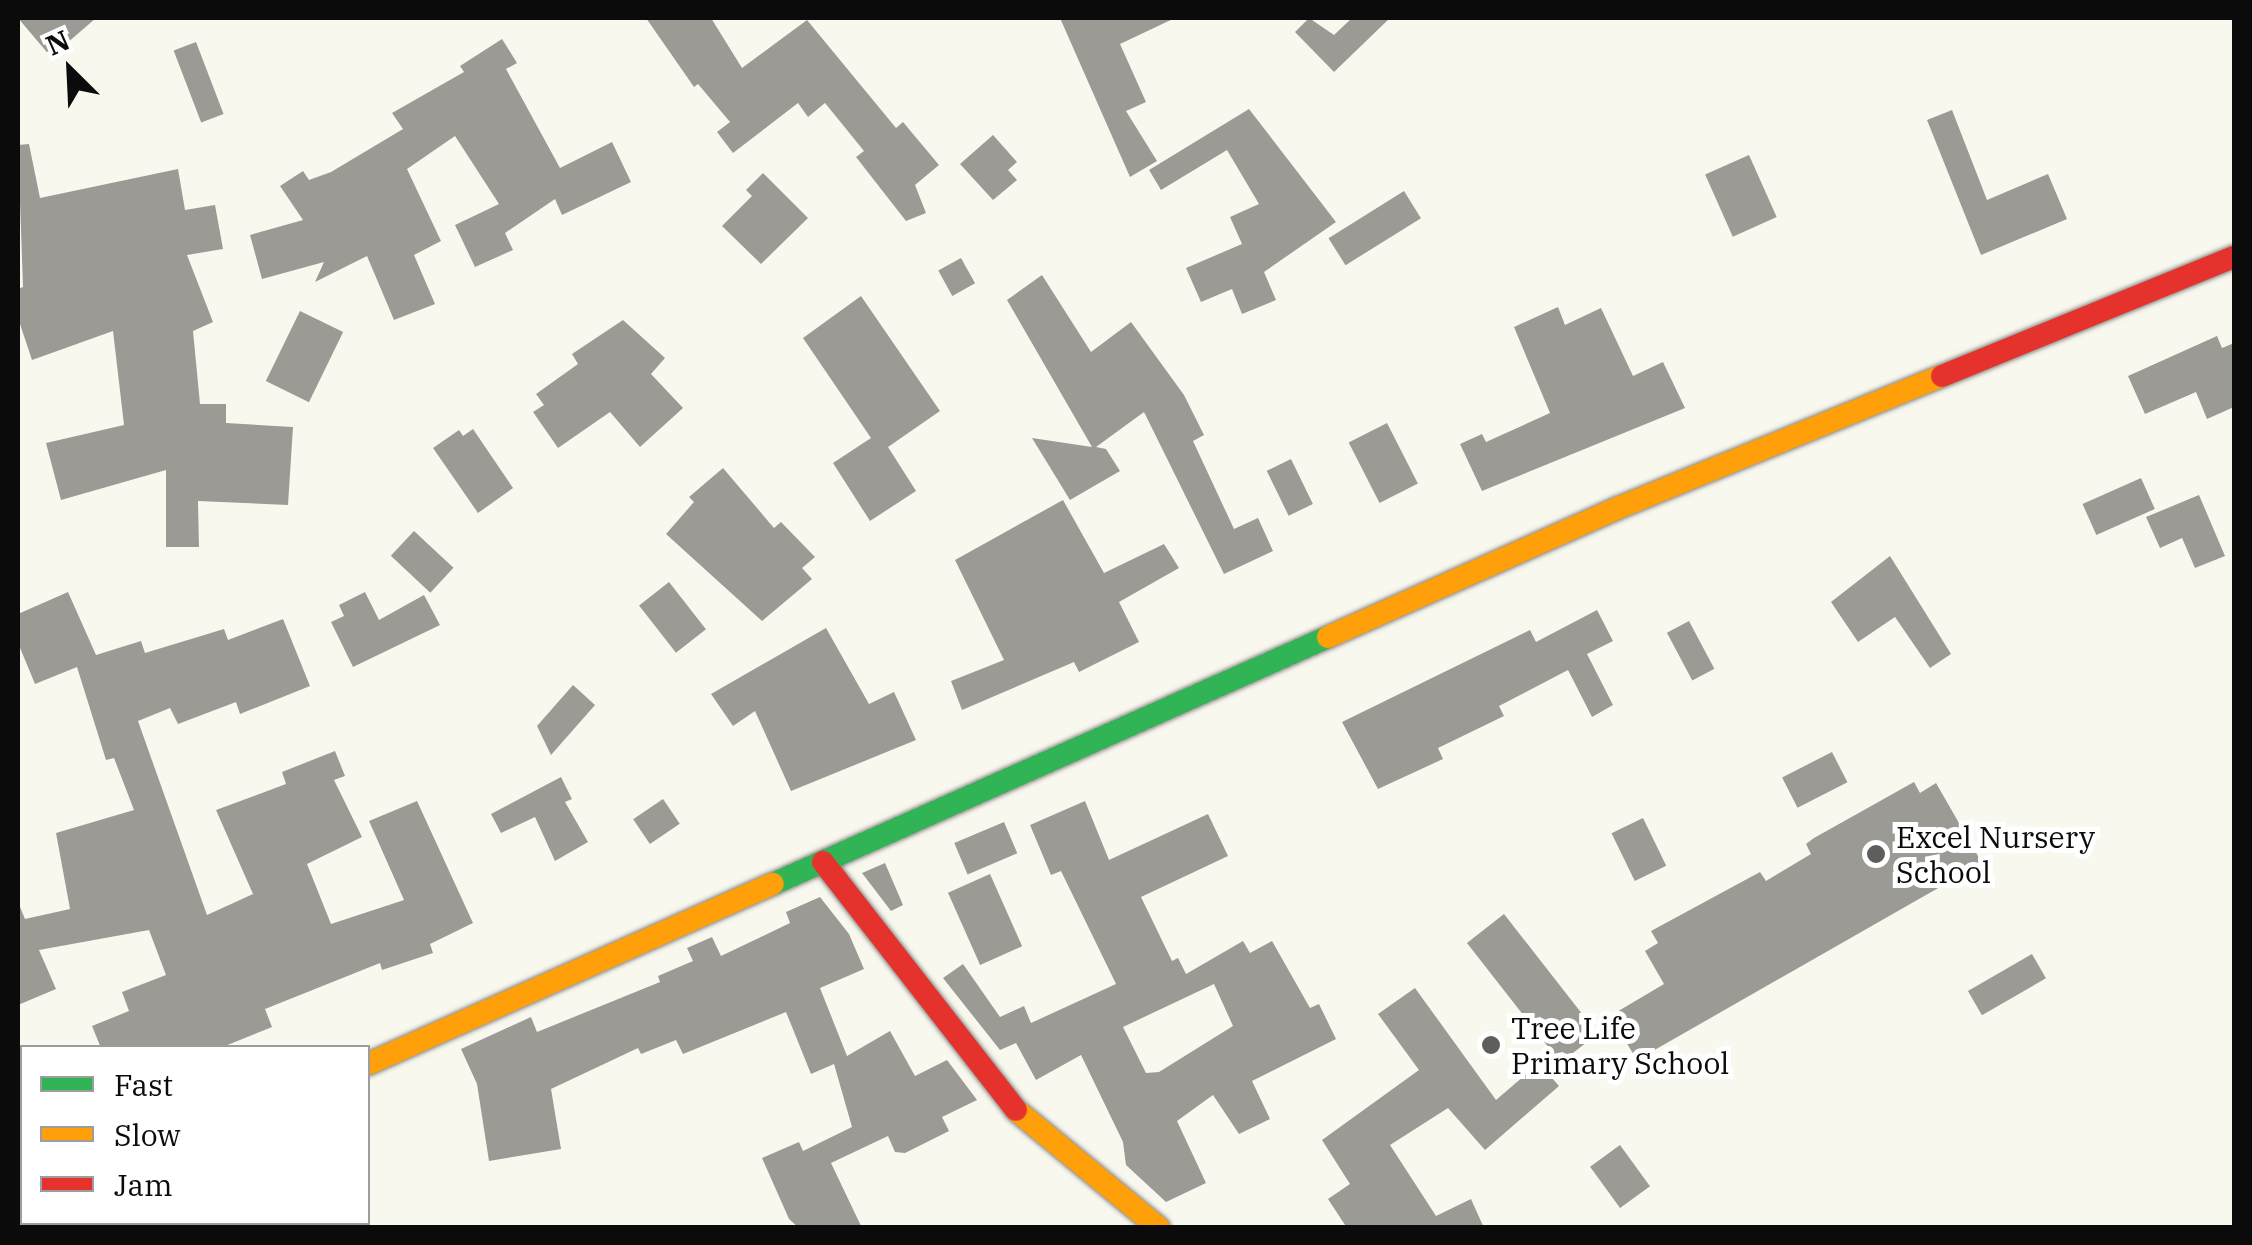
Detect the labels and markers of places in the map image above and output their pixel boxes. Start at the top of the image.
place label: Excel Nursery School [1896,819,2095,890]
marker: Excel Nursery School [1865,843,1887,865]
place label: Tree Life Primary School [1511,1010,1729,1080]
marker: Tree Life Primary School [1480,1034,1502,1056]

